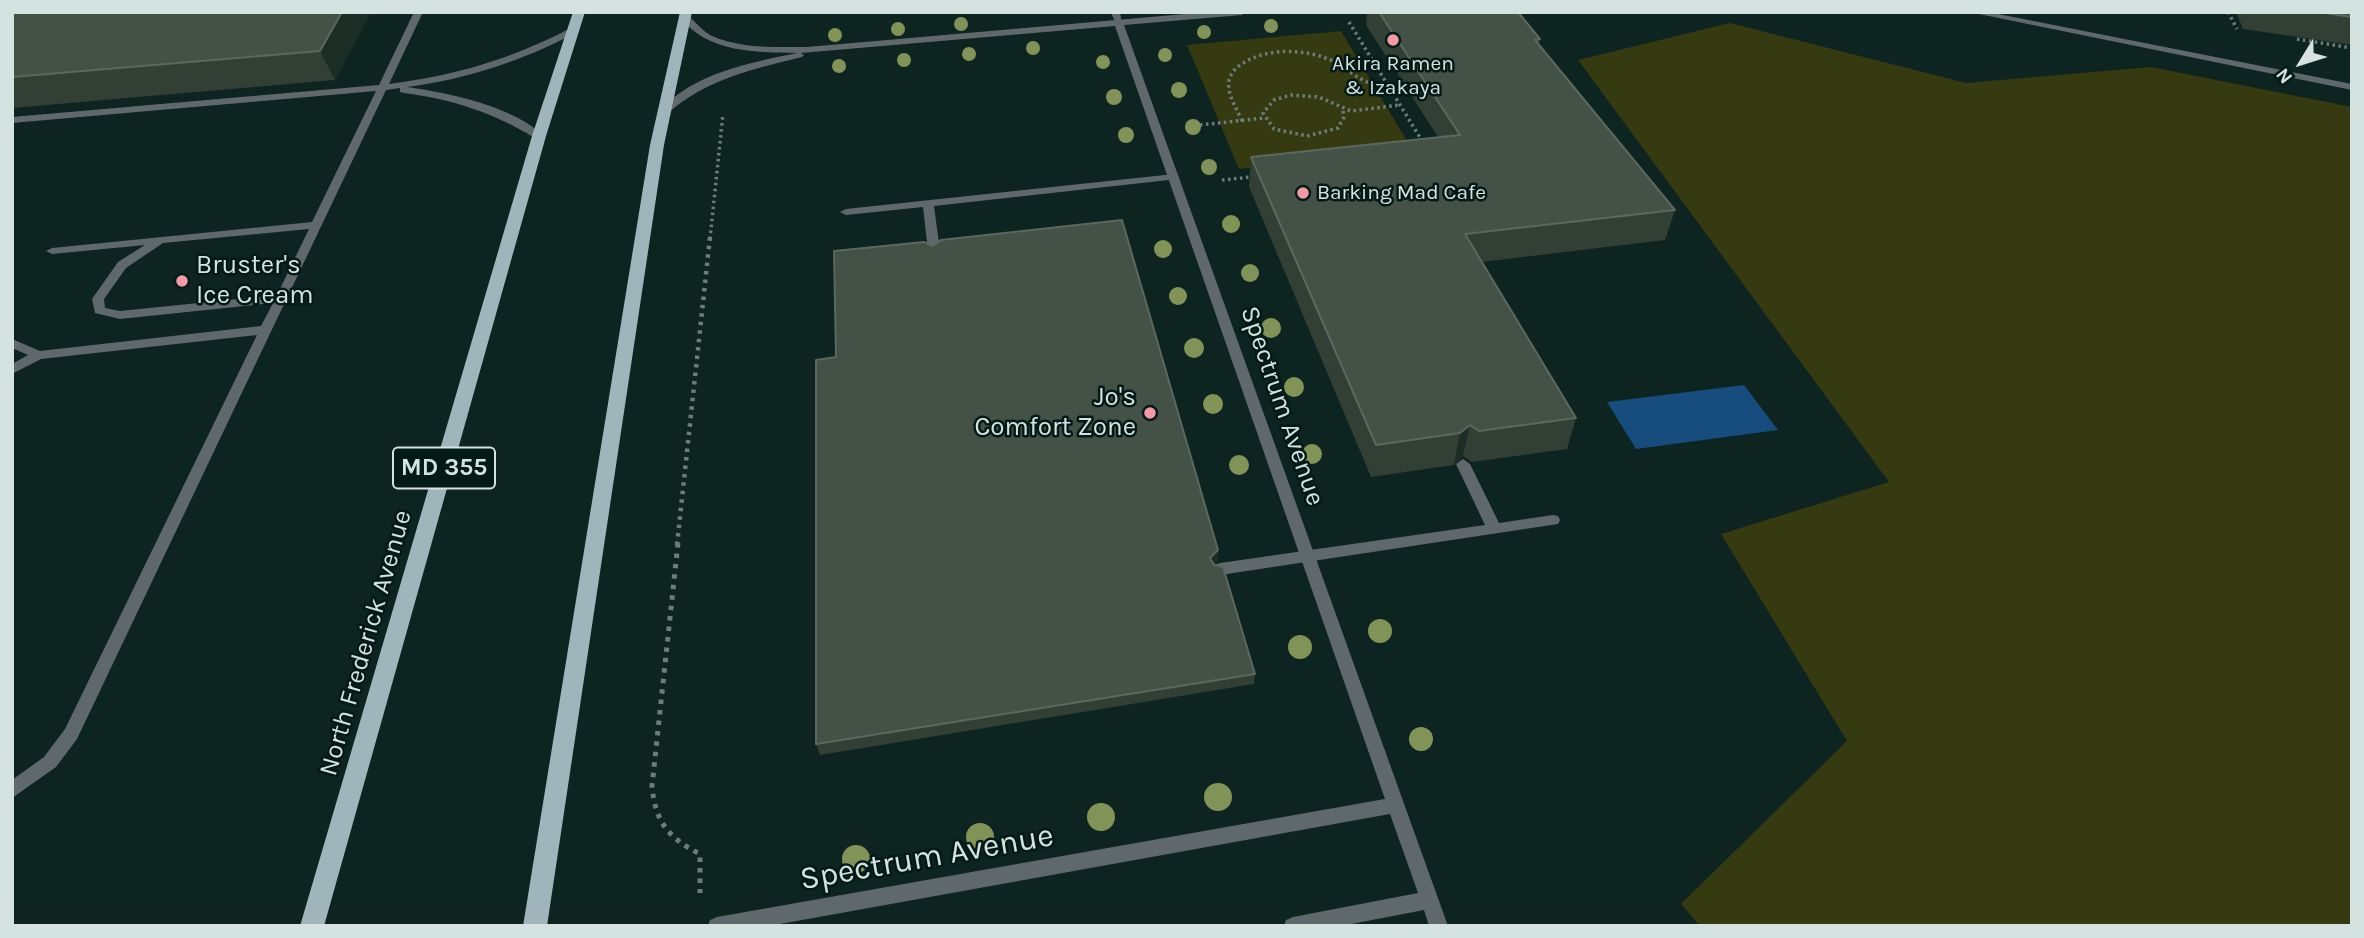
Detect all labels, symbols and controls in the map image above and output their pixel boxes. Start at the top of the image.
north arrow [2266,28,2336,98]
marker: Akira Ramen & Izakaya [1385,32,1401,48]
place label: Akira Ramen & Izakaya [1332,51,1454,101]
text: N [2272,64,2297,88]
place label: Barking Mad Cafe [1317,180,1486,206]
marker: Barking Mad Cafe [1295,185,1311,201]
place label: Bruster's Ice Cream [196,250,314,312]
marker: Bruster's Ice Cream [174,273,190,289]
street label: Spectrum Avenue [1233,302,1331,510]
place label: Jo's Comfort Zone [974,382,1136,444]
marker: Jo's Comfort Zone [1142,405,1158,421]
road number: MD 355 [393,448,495,489]
street label: North Frederick Avenue [313,506,419,780]
street label: Spectrum Avenue [797,817,1057,899]

